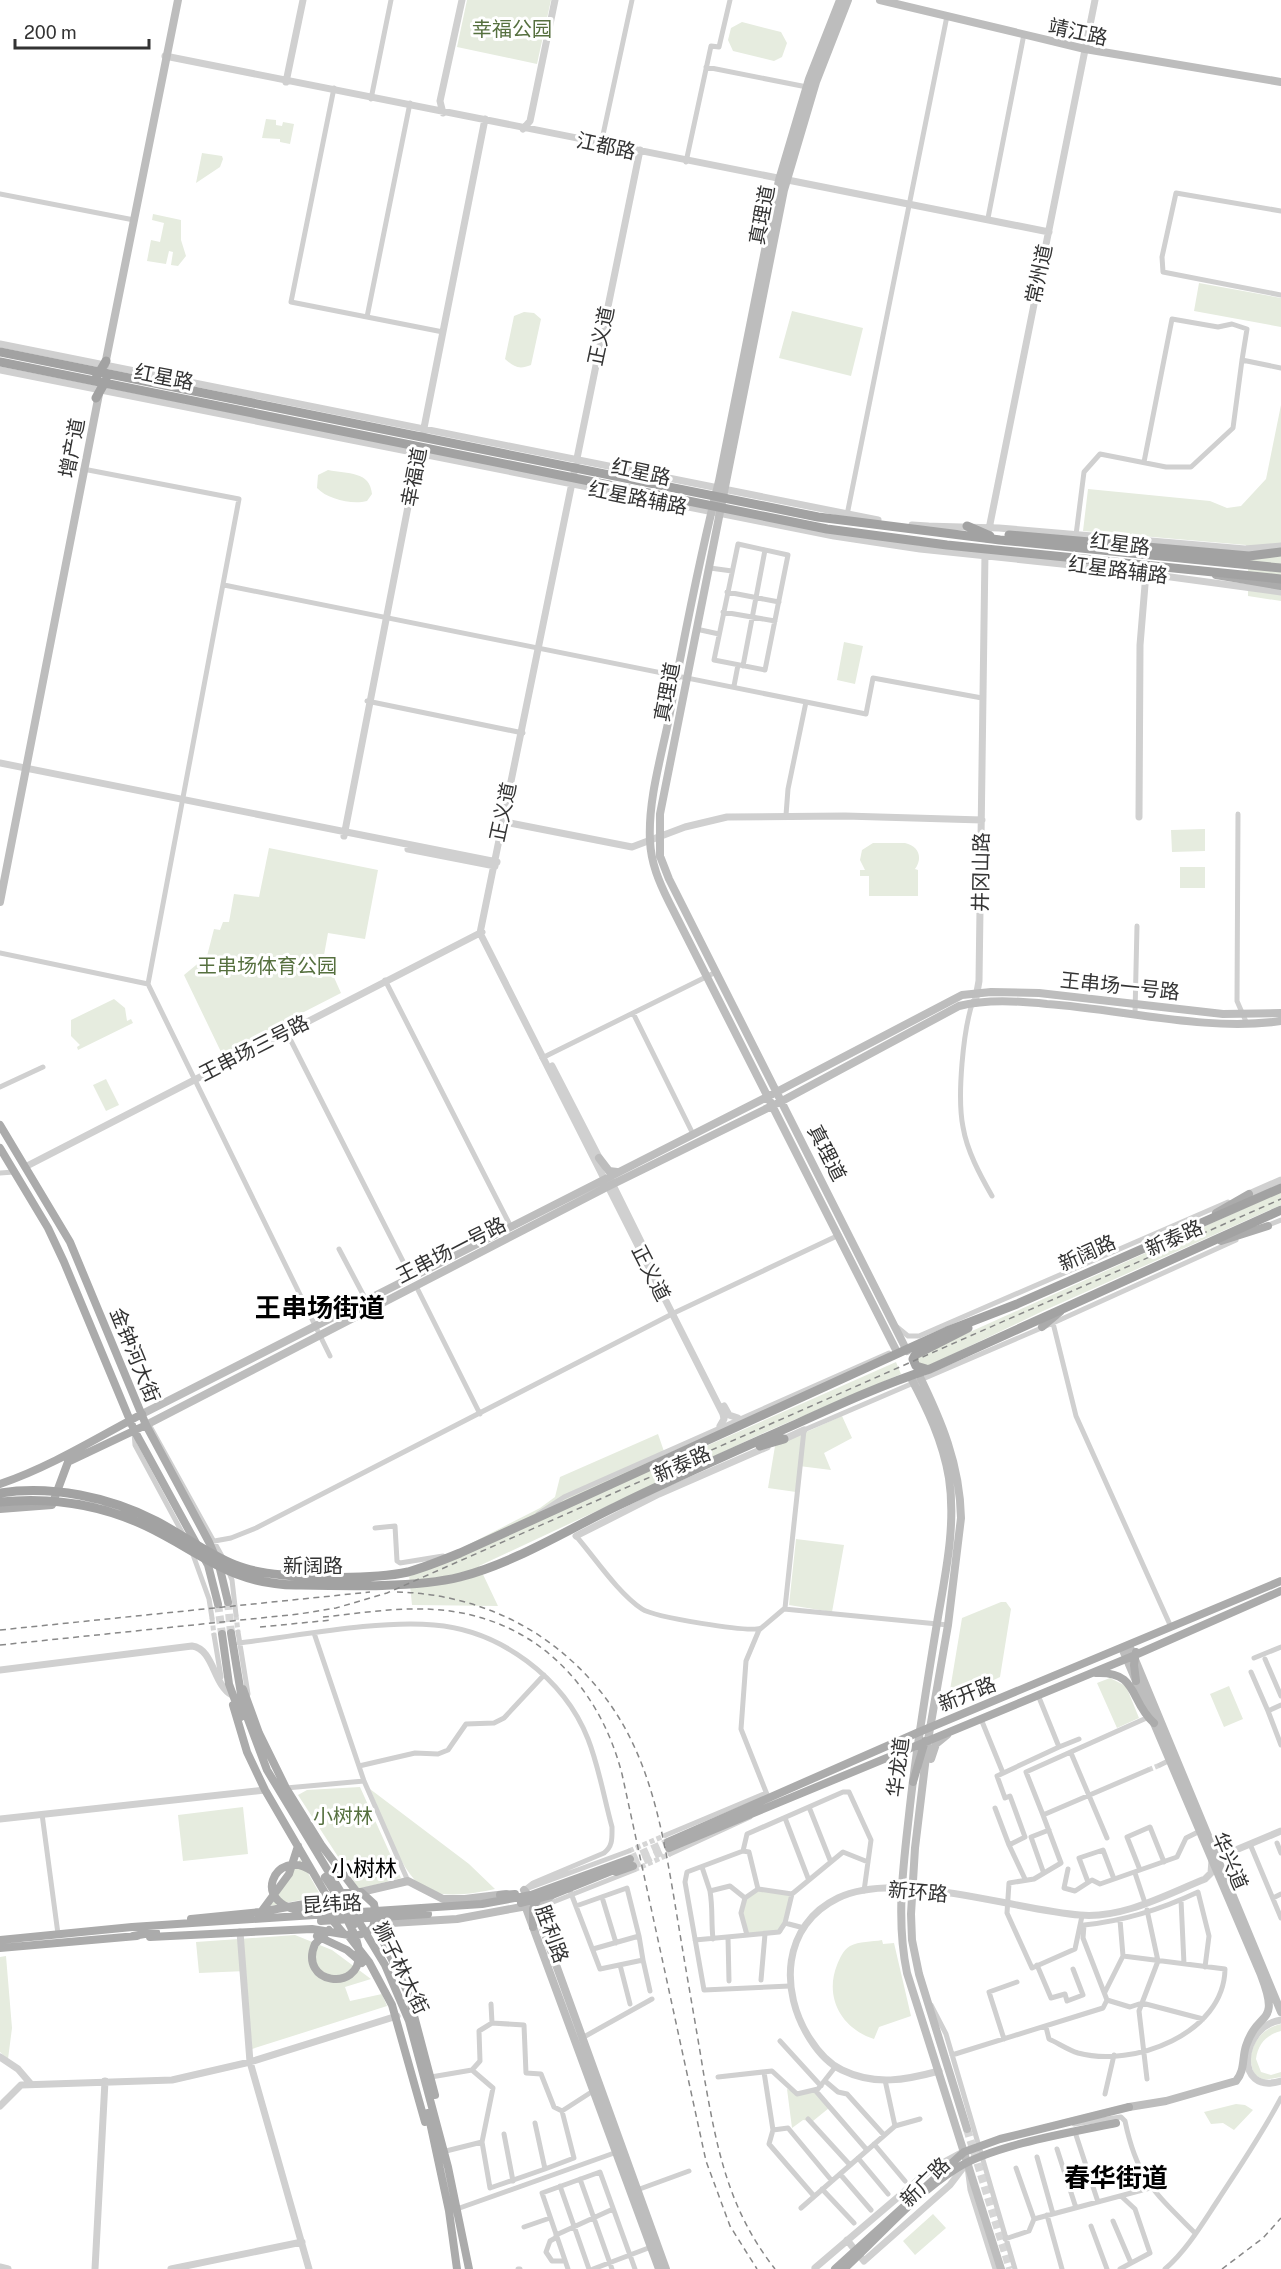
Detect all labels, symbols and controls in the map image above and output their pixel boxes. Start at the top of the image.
scale bar [15,12,148,50]
street label: 靖江路 [1046,14,1110,50]
park label: 幸福公园 [472,17,552,41]
text: 200 m [24,22,77,43]
street label: 江都路 [574,128,638,164]
street label: 真理道 [744,183,780,247]
street label: 常州道 [1021,242,1057,306]
street label: 正义道 [583,304,619,368]
street label: 红星路 [132,359,196,395]
street label: 增产道 [54,416,90,480]
street label: 幸福道 [396,445,432,509]
street label: 红星路 [609,454,673,490]
street label: 红星路辅路 [587,477,689,519]
street label: 红星路 [1089,528,1151,560]
street label: 红星路辅路 [1067,552,1169,588]
street label: 真理道 [649,660,685,724]
street label: 正义道 [485,780,521,844]
street label: 井冈山路 [968,832,994,912]
park label: 王串场体育公园 [197,954,337,978]
street label: 王串场一号路 [1059,968,1181,1004]
street label: 王串场三号路 [195,1010,313,1086]
street label: 真理道 [803,1121,851,1185]
street label: 王串场一号路 [392,1212,510,1288]
street label: 新泰路 [1142,1215,1206,1261]
street label: 新阔路 [1055,1230,1119,1276]
street label: 正义道 [627,1241,675,1305]
district label: 王串场街道 [255,1292,385,1323]
street label: 金钟河大街 [105,1304,165,1406]
street label: 新泰路 [650,1441,714,1487]
street label: 新阔路 [283,1554,343,1578]
street label: 新开路 [935,1672,999,1716]
street label: 华龙道 [882,1736,914,1798]
park label: 小树林 [313,1804,373,1828]
street label: 华兴道 [1207,1829,1253,1893]
district label: 小树林 [331,1855,397,1881]
street label: 新环路 [887,1877,949,1907]
street label: 昆纬路 [301,1890,363,1918]
street label: 胜利路 [530,1902,574,1966]
street label: 狮子林大街 [368,1918,434,2018]
street label: 新广路 [895,2152,955,2212]
district label: 春华街道 [1064,2162,1168,2193]

